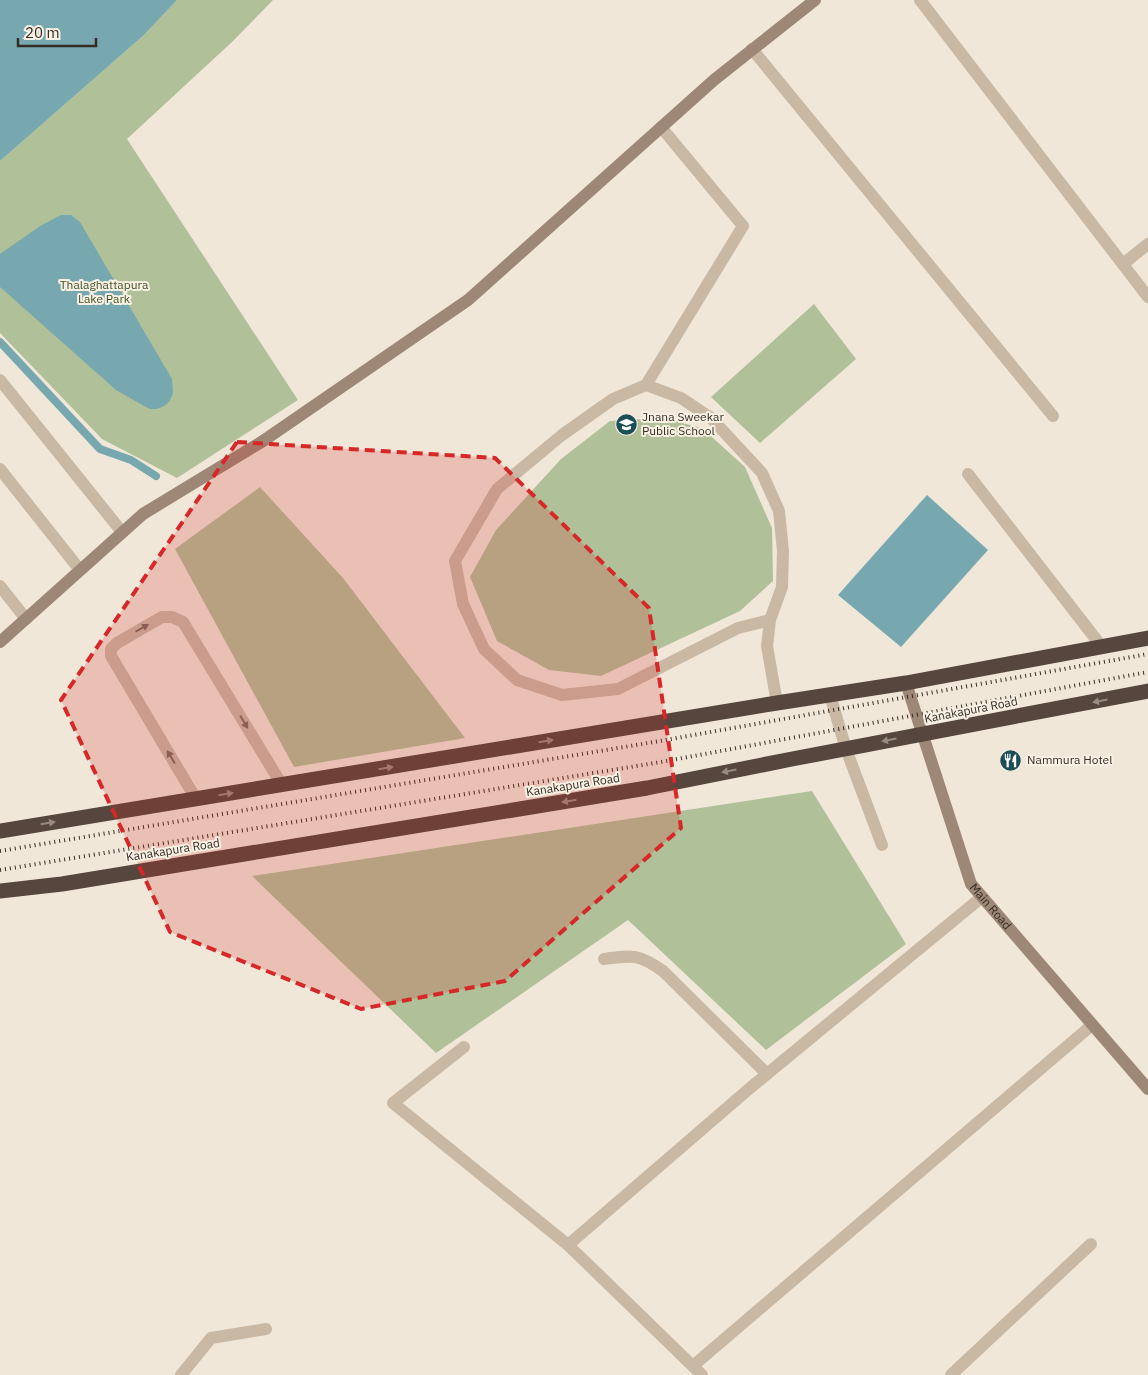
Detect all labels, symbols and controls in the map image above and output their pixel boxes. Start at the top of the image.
scale bar [18,15,95,47]
text: 20 m [25,23,60,42]
park label: Thalaghattapura Lake Park [60,277,149,306]
place label: Jnana Sweekar Public School [642,409,724,438]
school or university icon: Jnana Sweekar Public School [614,412,638,436]
one-way arrow [135,624,150,632]
street label: Kanakapura Road [923,693,1019,726]
one-way arrow [1092,697,1108,705]
one-way arrow [239,716,248,729]
one-way arrow [539,736,555,744]
one-way arrow [880,737,896,745]
restaurant icon: Nammura Hotel [999,748,1023,772]
one-way arrow [166,751,175,764]
place label: Nammura Hotel [1027,752,1112,767]
one-way arrow [378,763,394,771]
one-way arrow [721,768,737,776]
street label: Kanakapura Road [525,770,621,799]
one-way arrow [218,790,234,798]
one-way arrow [561,797,577,805]
one-way arrow [40,819,56,827]
street label: Kanakapura Road [125,835,221,864]
street label: Main Road [967,880,1015,932]

